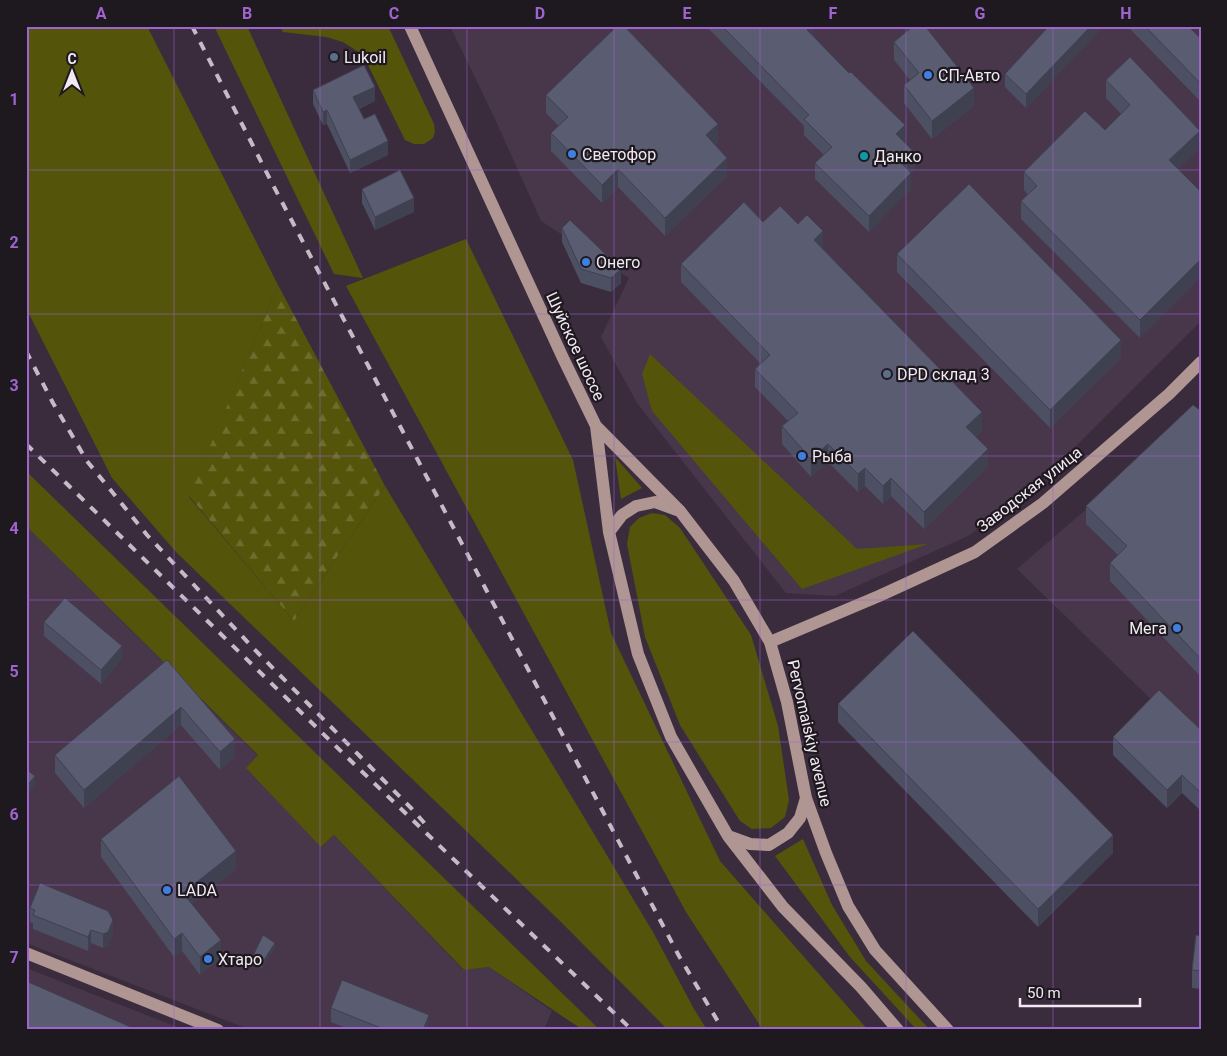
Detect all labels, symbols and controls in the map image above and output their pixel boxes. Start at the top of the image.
text: A [96,4,107,23]
text: B [242,4,252,23]
text: C [389,4,399,23]
text: D [535,4,545,23]
text: E [683,4,692,23]
text: F [829,4,838,23]
text: G [975,4,986,23]
text: H [1120,4,1132,23]
north arrow [48,48,98,98]
place label: Lukoil [344,48,386,67]
text: С [67,51,77,67]
marker: Lukoil [328,51,340,63]
place label: СП-Авто [938,66,1000,85]
marker: СП-Авто [922,69,934,81]
text: 1 [9,90,19,109]
place label: Светофор [582,145,656,164]
place label: Данко [874,147,922,166]
marker: Светофор [566,148,578,160]
marker: Данко [858,150,870,162]
text: 2 [9,233,19,252]
place label: Онего [596,253,640,272]
marker: Онего [580,256,592,268]
street label: Шуйское шоссе [542,289,609,404]
place label: DPD склад 3 [897,365,990,384]
marker: DPD склад 3 [881,368,893,380]
text: 3 [9,376,19,395]
street label: Заводская улица [973,443,1086,536]
place label: Рыба [812,447,852,466]
marker: Рыба [796,450,808,462]
text: 4 [9,519,19,538]
place label: Мега [1129,619,1167,638]
marker: Мега [1171,622,1183,634]
street label: Pervomaiskiy avenue [783,658,836,808]
text: 5 [9,662,19,681]
text: 6 [9,805,19,824]
place label: LADA [177,881,218,900]
marker: LADA [161,884,173,896]
text: 7 [9,948,19,967]
place label: Хтаро [218,950,262,969]
marker: Хтаро [202,953,214,965]
scale bar [1020,976,1140,1008]
text: 50 m [1027,984,1061,1002]

